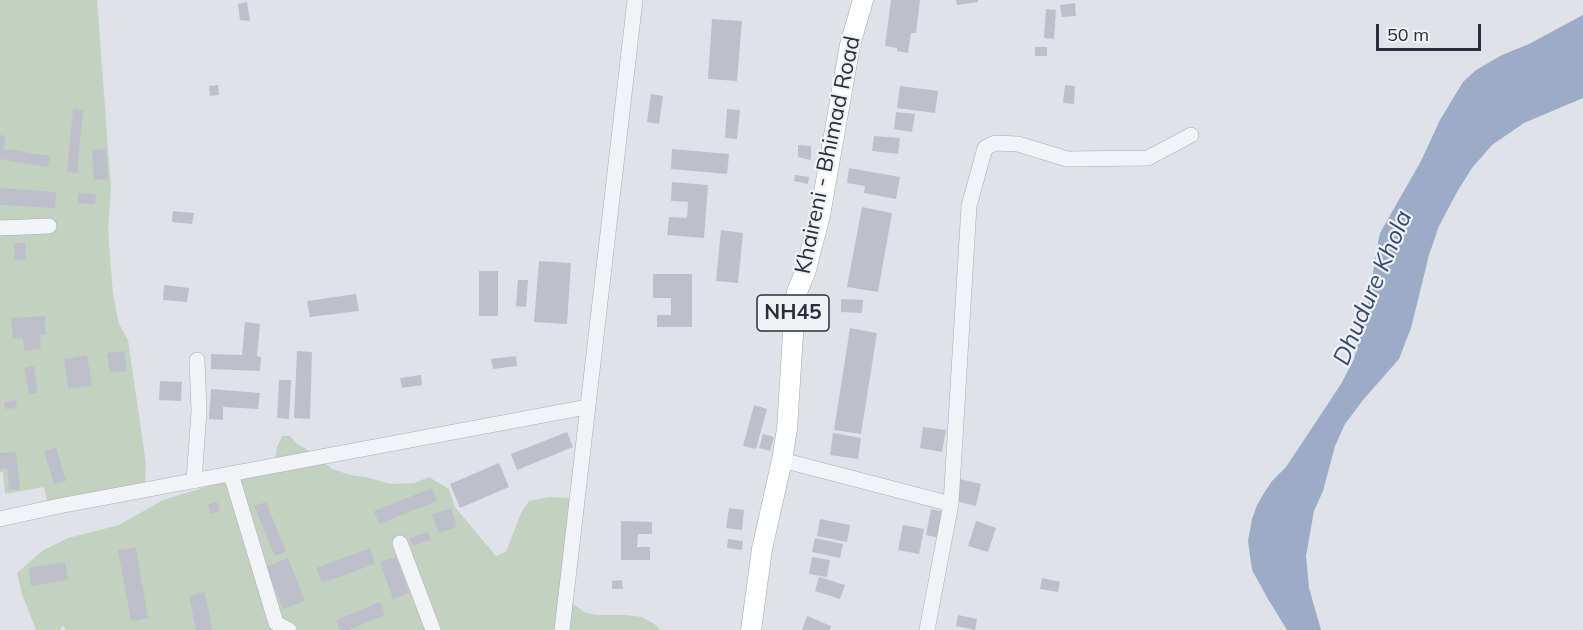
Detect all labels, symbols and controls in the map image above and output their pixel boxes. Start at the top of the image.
scale bar [1379,12,1484,50]
text: 50 m [1387,23,1429,46]
street label: Khaireni - Bhimad Road [790,34,866,276]
water label: Dhudure Khola [1327,206,1419,370]
road number: NH45 [757,295,829,331]

